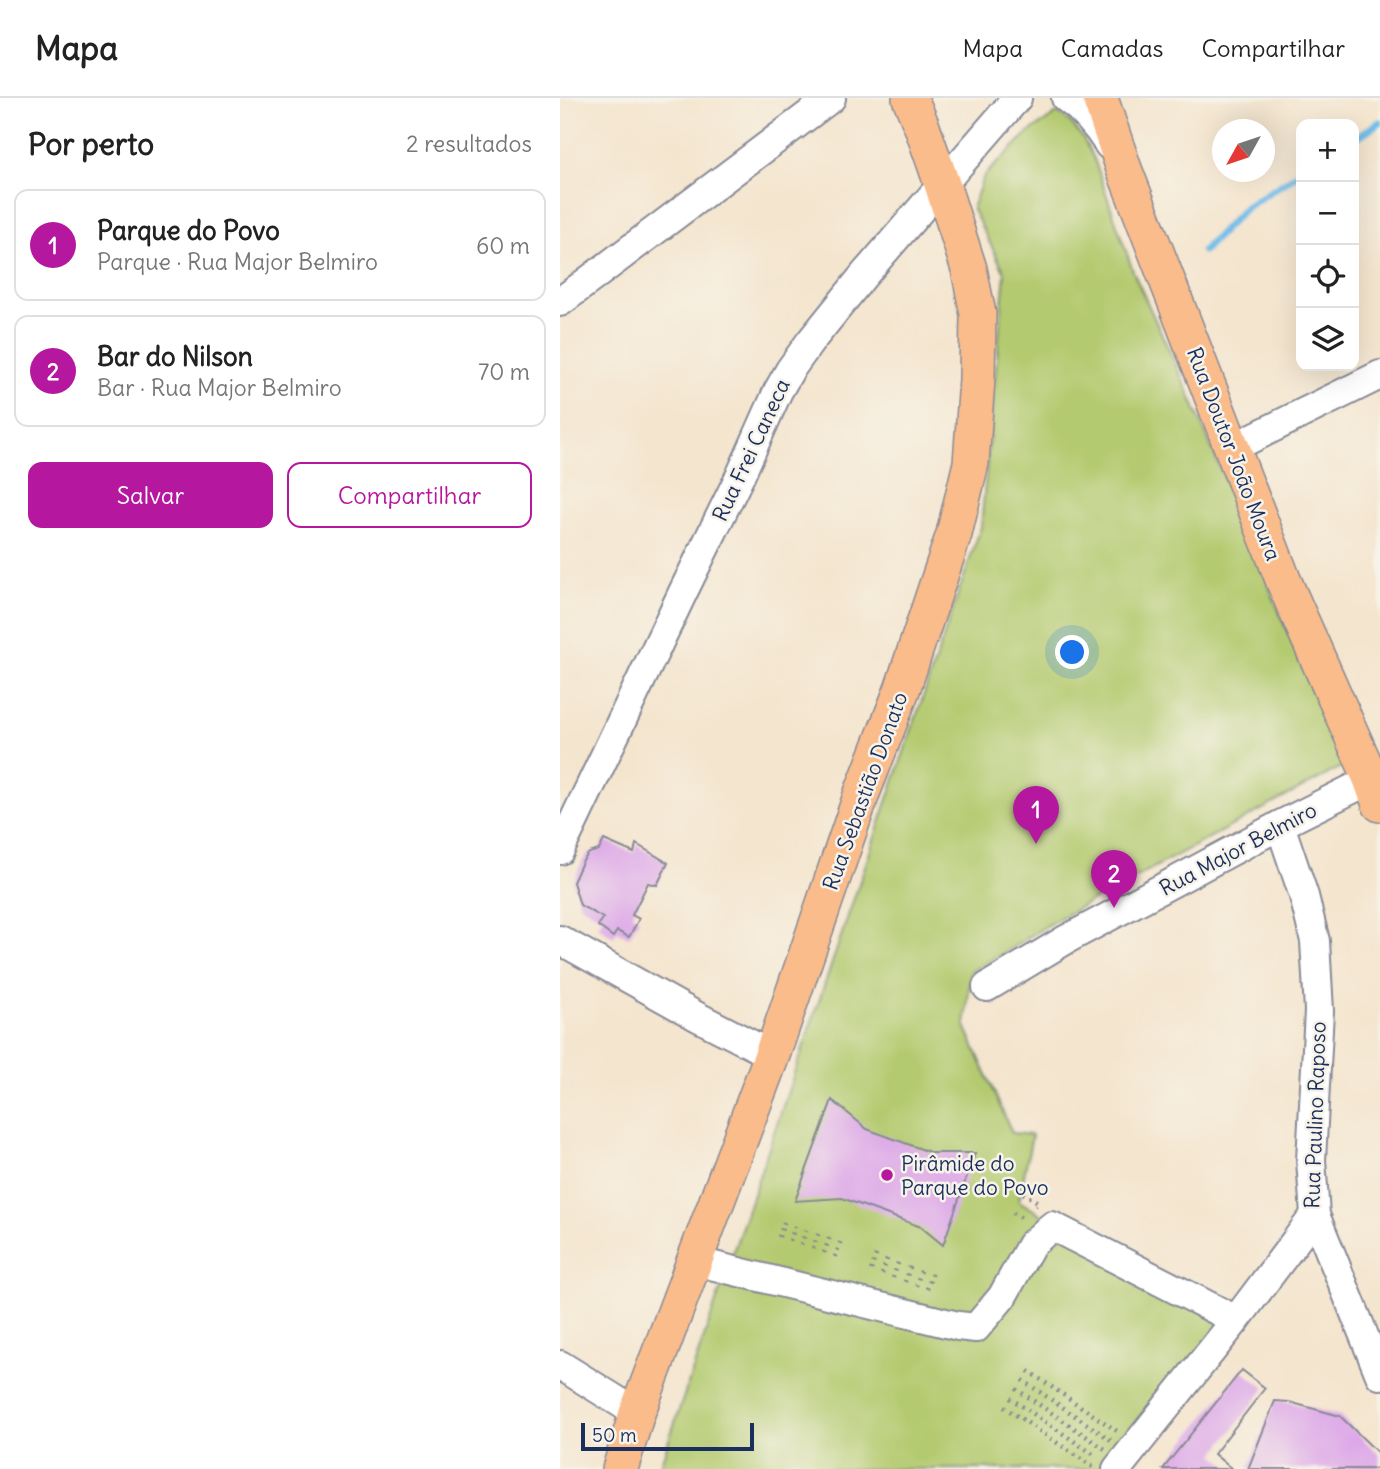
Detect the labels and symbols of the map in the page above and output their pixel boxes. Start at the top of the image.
north arrow [1212,119,1275,182]
street label: Rua Doutor João Moura [1181,344,1287,564]
street label: Rua Frei Caneca [706,375,796,525]
your location [1055,635,1089,669]
street label: Rua Sebastião Donato [817,688,913,894]
pin: 1 [1013,786,1059,844]
street label: Rua Major Belmiro [1155,796,1321,902]
pin: 2 [1091,850,1137,908]
street label: Rua Paulino Raposo [1298,1021,1332,1209]
place label: Pirâmide do Parque do Povo [901,1150,1049,1201]
marker: Pirâmide do Parque do Povo [879,1167,895,1183]
scale bar [581,1420,754,1452]

